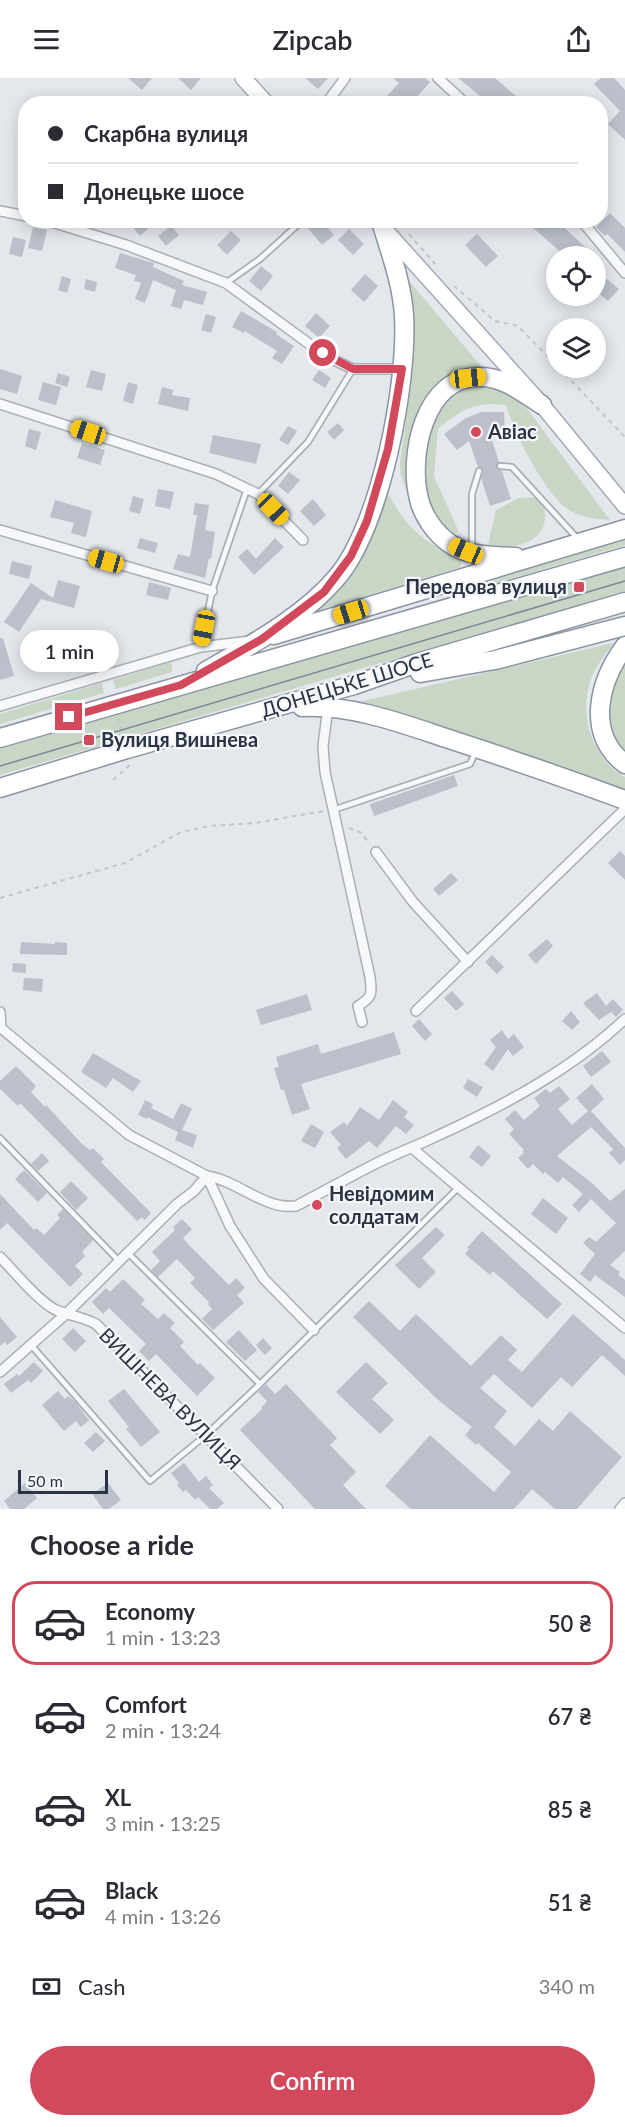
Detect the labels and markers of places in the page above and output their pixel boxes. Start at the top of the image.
place label: Авіас [487,419,537,443]
marker: Авіас [469,425,483,439]
place label: Передова вулиця [405,574,567,598]
marker: Передова вулиця [572,580,586,594]
place label: Вулиця Вишнева [101,727,258,751]
marker: Вулиця Вишнева [82,733,96,747]
place label: Невідомим солдатам [329,1181,434,1228]
marker: Невідомим солдатам [310,1198,324,1212]

